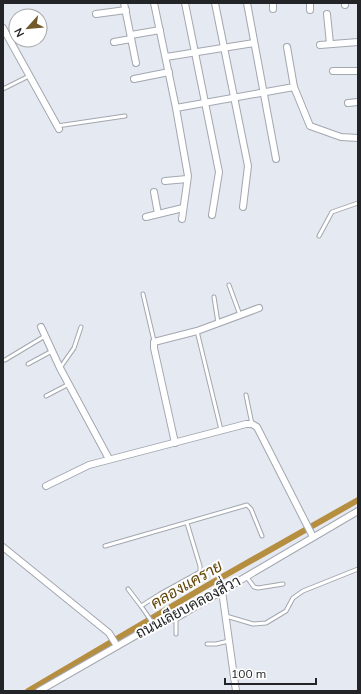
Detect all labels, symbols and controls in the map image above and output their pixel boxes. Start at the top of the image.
north arrow [8,8,48,48]
text: N [11,26,27,39]
water label: คลองเเคราย [146,555,226,613]
street label: ถนนเลียบคลองสี่วา [130,566,244,642]
scale bar [225,660,316,686]
text: 100 m [231,666,266,681]

